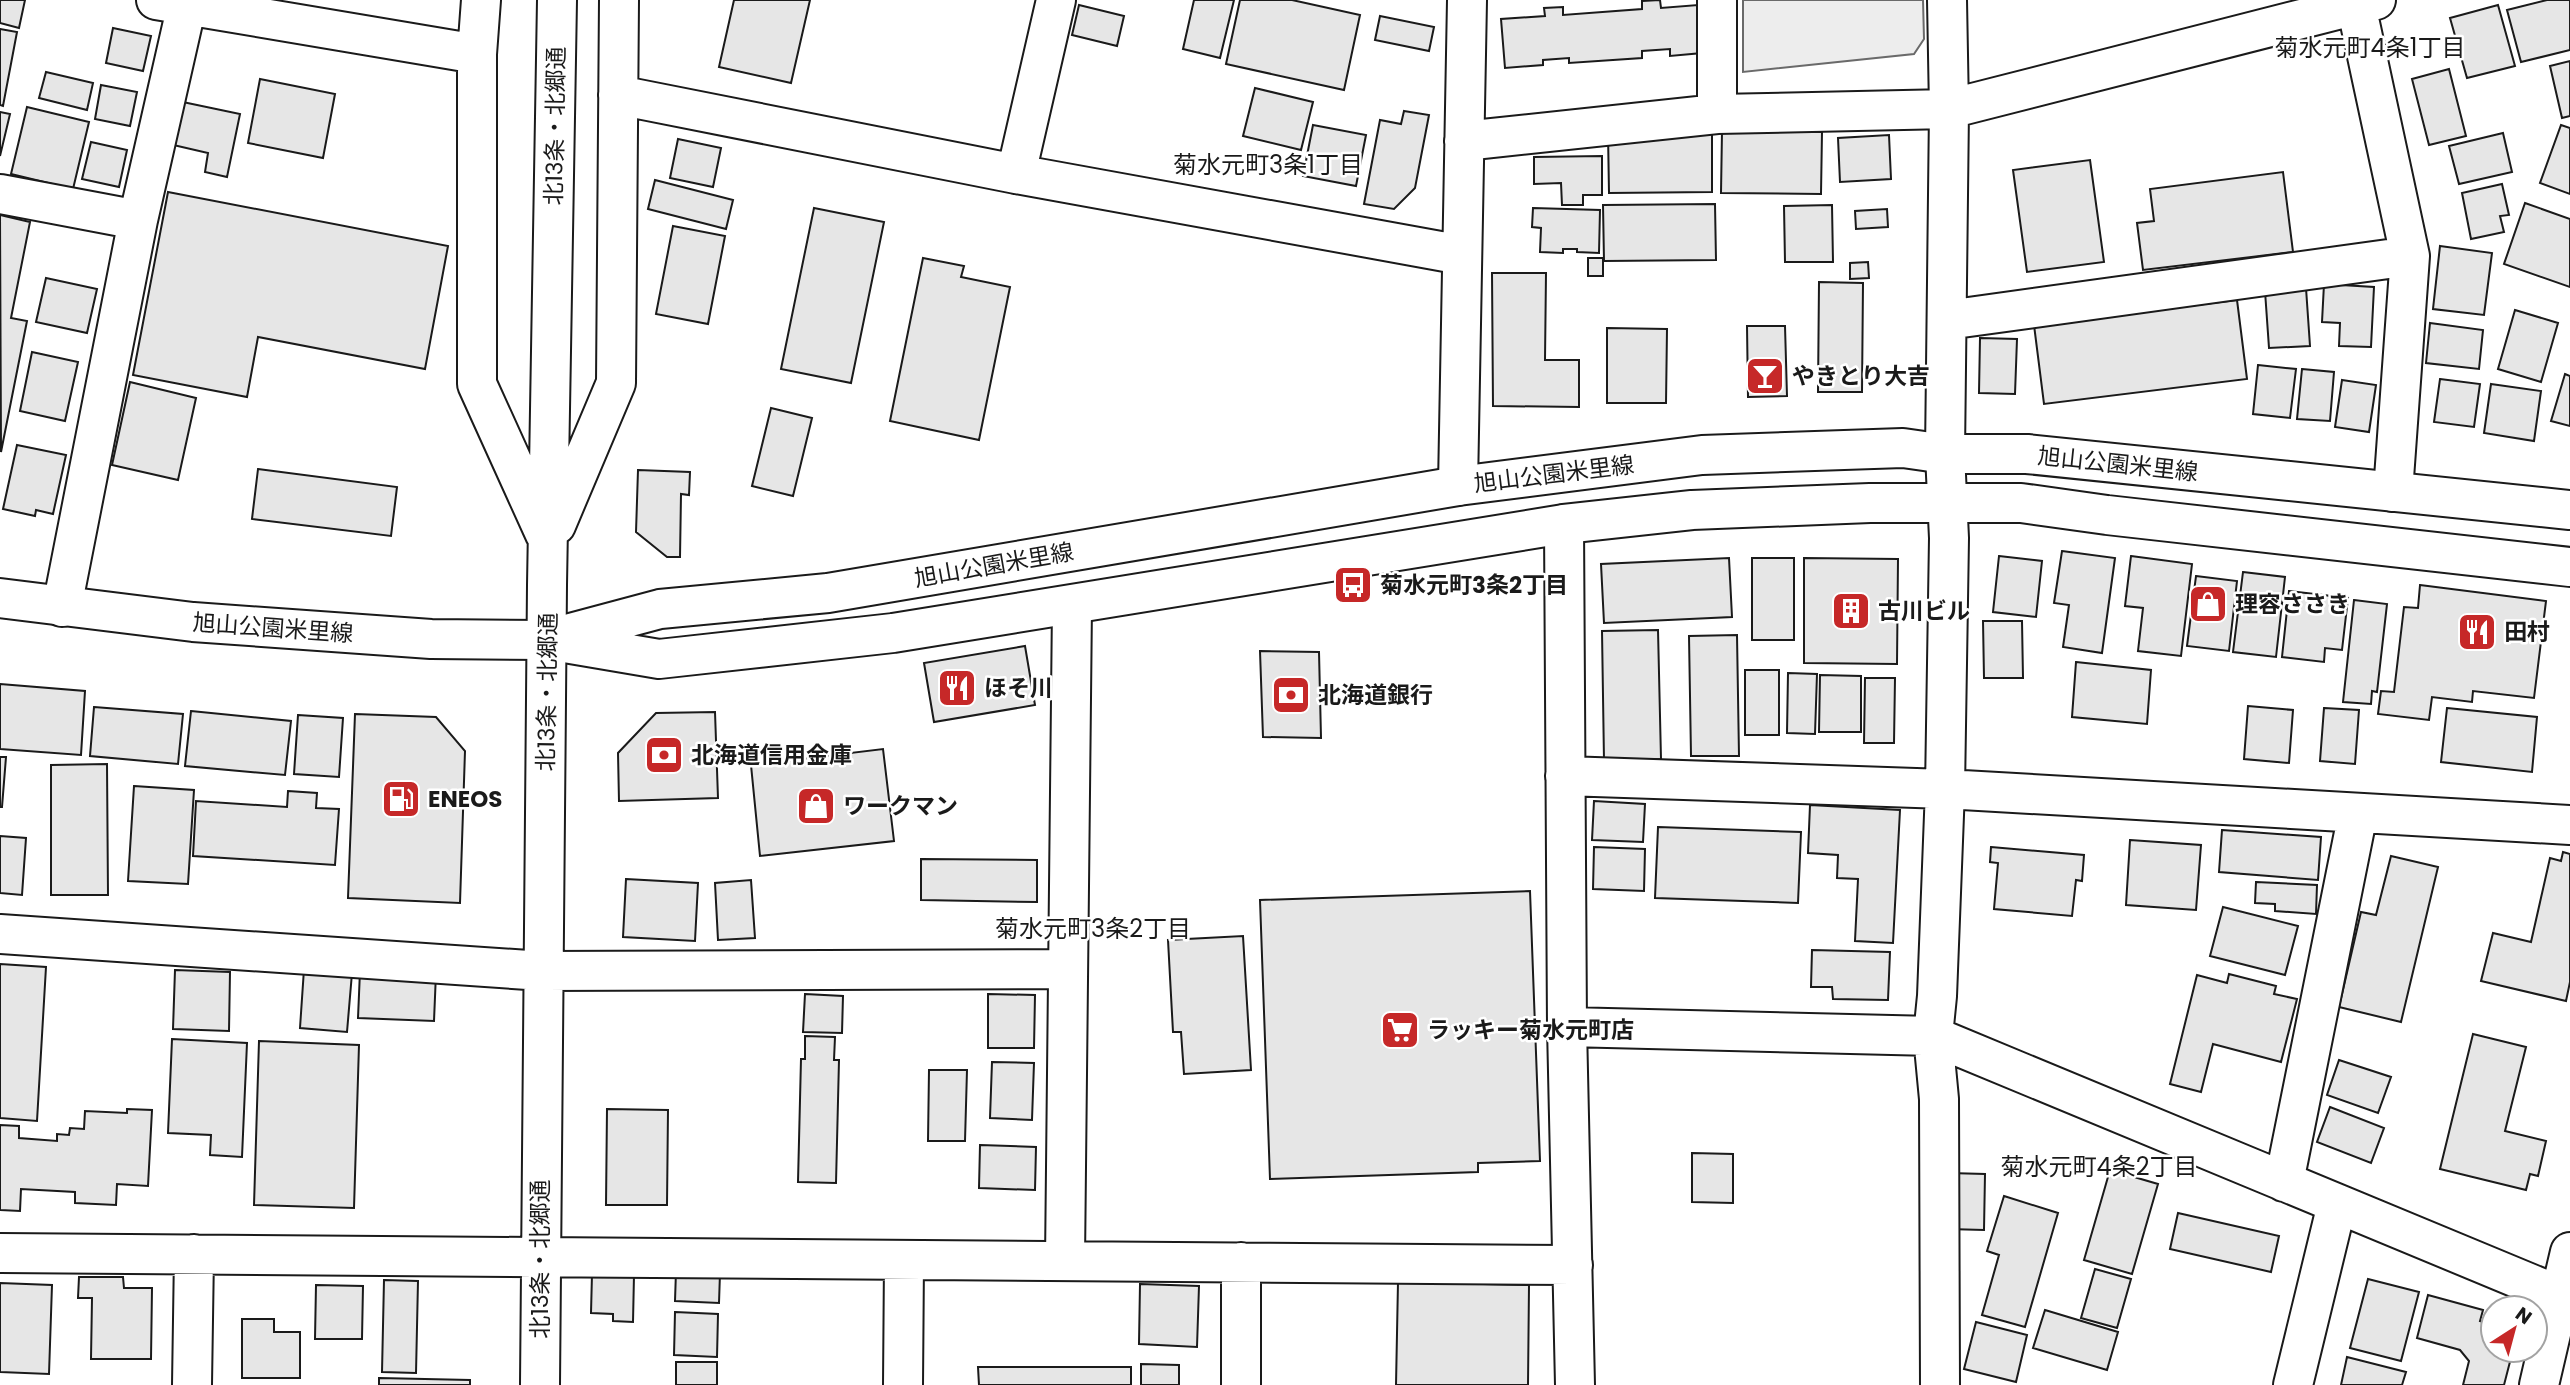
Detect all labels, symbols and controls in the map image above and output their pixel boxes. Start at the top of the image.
district label: 菊水元町4条1丁目 [2275,31,2465,64]
street label: 北13条・北郷通 [538,46,572,206]
district label: 菊水元町3条1丁目 [1173,148,1363,181]
bar icon: やきとり大吉 [1744,355,1786,397]
place label: やきとり大吉 [1792,360,1930,392]
street label: 旭山公園米里線 [2036,440,2200,488]
street label: 旭山公園米里線 [1472,448,1636,500]
street label: 旭山公園米里線 [912,535,1076,595]
bus stop icon: 菊水元町3条2丁目 [1332,564,1374,606]
place label: 菊水元町3条2丁目 [1380,569,1568,601]
shop icon: 理容ささき [2187,583,2229,625]
place label: 理容ささき [2235,588,2350,620]
building icon: 古川ビル [1830,590,1872,632]
place label: 古川ビル [1878,595,1970,627]
street label: 旭山公園米里線 [192,606,354,650]
restaurant icon: 田村 [2456,611,2498,653]
street label: 北13条・北郷通 [530,612,564,772]
place label: 田村 [2504,616,2550,648]
restaurant icon: ほそ川 [936,667,978,709]
place label: ほそ川 [984,672,1053,704]
bank icon: 北海道銀行 [1270,674,1312,716]
place label: 北海道銀行 [1318,679,1433,711]
bank icon: 北海道信用金庫 [643,734,685,776]
place label: 北海道信用金庫 [691,739,852,771]
fuel station icon: ENEOS [380,778,422,820]
place label: ENEOS [428,783,502,815]
shop icon: ワークマン [795,785,837,827]
place label: ワークマン [843,790,958,822]
district label: 菊水元町3条2丁目 [995,912,1191,945]
supermarket icon: ラッキー菊水元町店 [1379,1009,1421,1051]
place label: ラッキー菊水元町店 [1427,1014,1634,1046]
district label: 菊水元町4条2丁目 [2001,1150,2197,1183]
street label: 北13条・北郷通 [524,1180,556,1338]
north arrow [2479,1294,2549,1364]
text: N [2510,1301,2537,1331]

